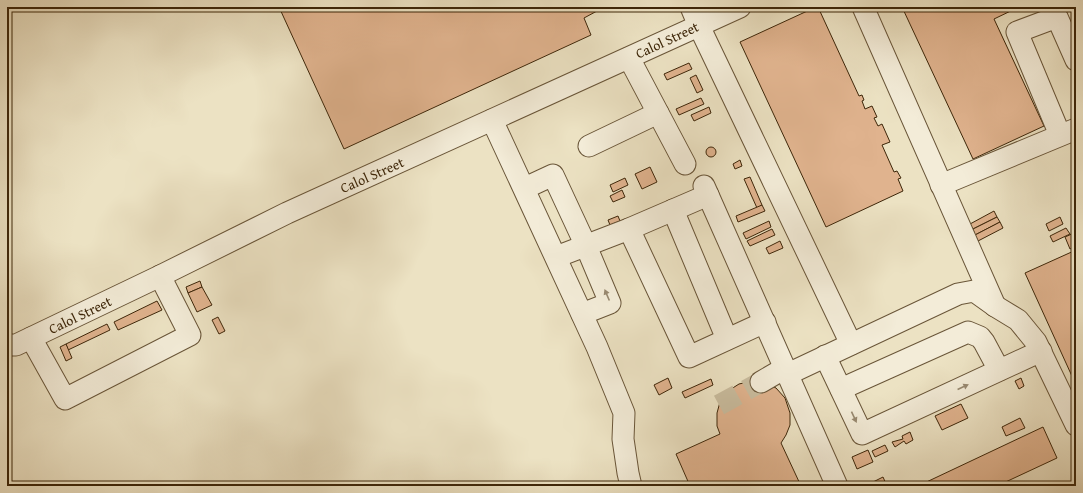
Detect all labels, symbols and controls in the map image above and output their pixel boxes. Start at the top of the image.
street label: Calol Street [632,17,702,63]
street label: Calol Street [337,152,407,198]
one-way arrow [603,289,609,301]
street label: Calol Street [45,291,115,339]
one-way arrow [957,384,969,390]
one-way arrow [851,411,857,422]

